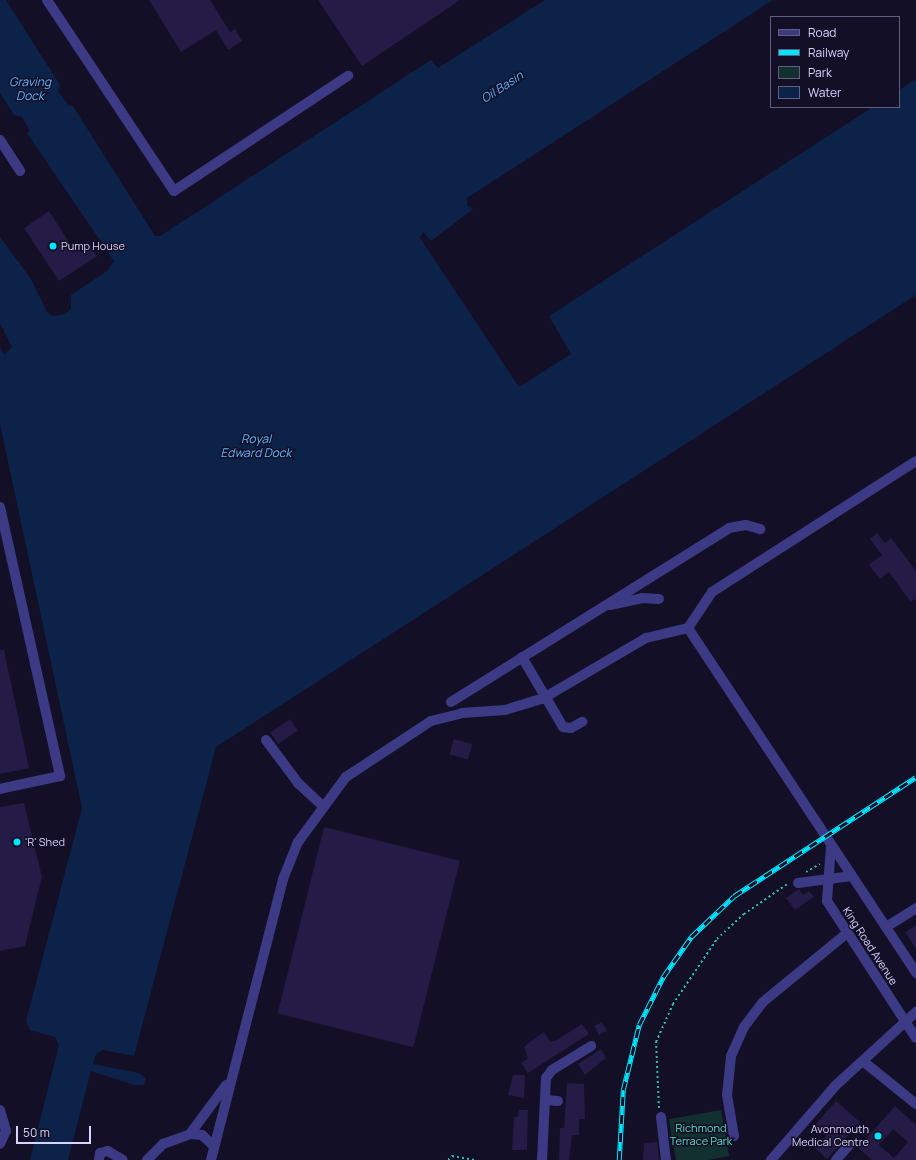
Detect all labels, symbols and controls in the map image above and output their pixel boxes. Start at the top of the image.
legend [770,16,900,108]
text: Road [808,24,836,41]
text: Railway [808,44,849,61]
text: Park [808,64,832,81]
water label: Oil Basin [478,68,526,106]
water label: Graving Dock [9,75,51,103]
text: Water [808,84,841,101]
place label: Pump House [61,239,125,253]
marker: Pump House [48,241,58,251]
water label: Royal Edward Dock [221,432,291,460]
place label: 'R' Shed [25,835,65,849]
marker: 'R' Shed [12,837,22,847]
street label: King Road Avenue [840,905,900,987]
scale bar [18,1118,93,1144]
park label: Richmond Terrace Park [670,1122,732,1148]
place label: Avonmouth Medical Centre [792,1123,869,1149]
text: 50 m [23,1124,50,1141]
marker: Avonmouth Medical Centre [872,1130,884,1142]

